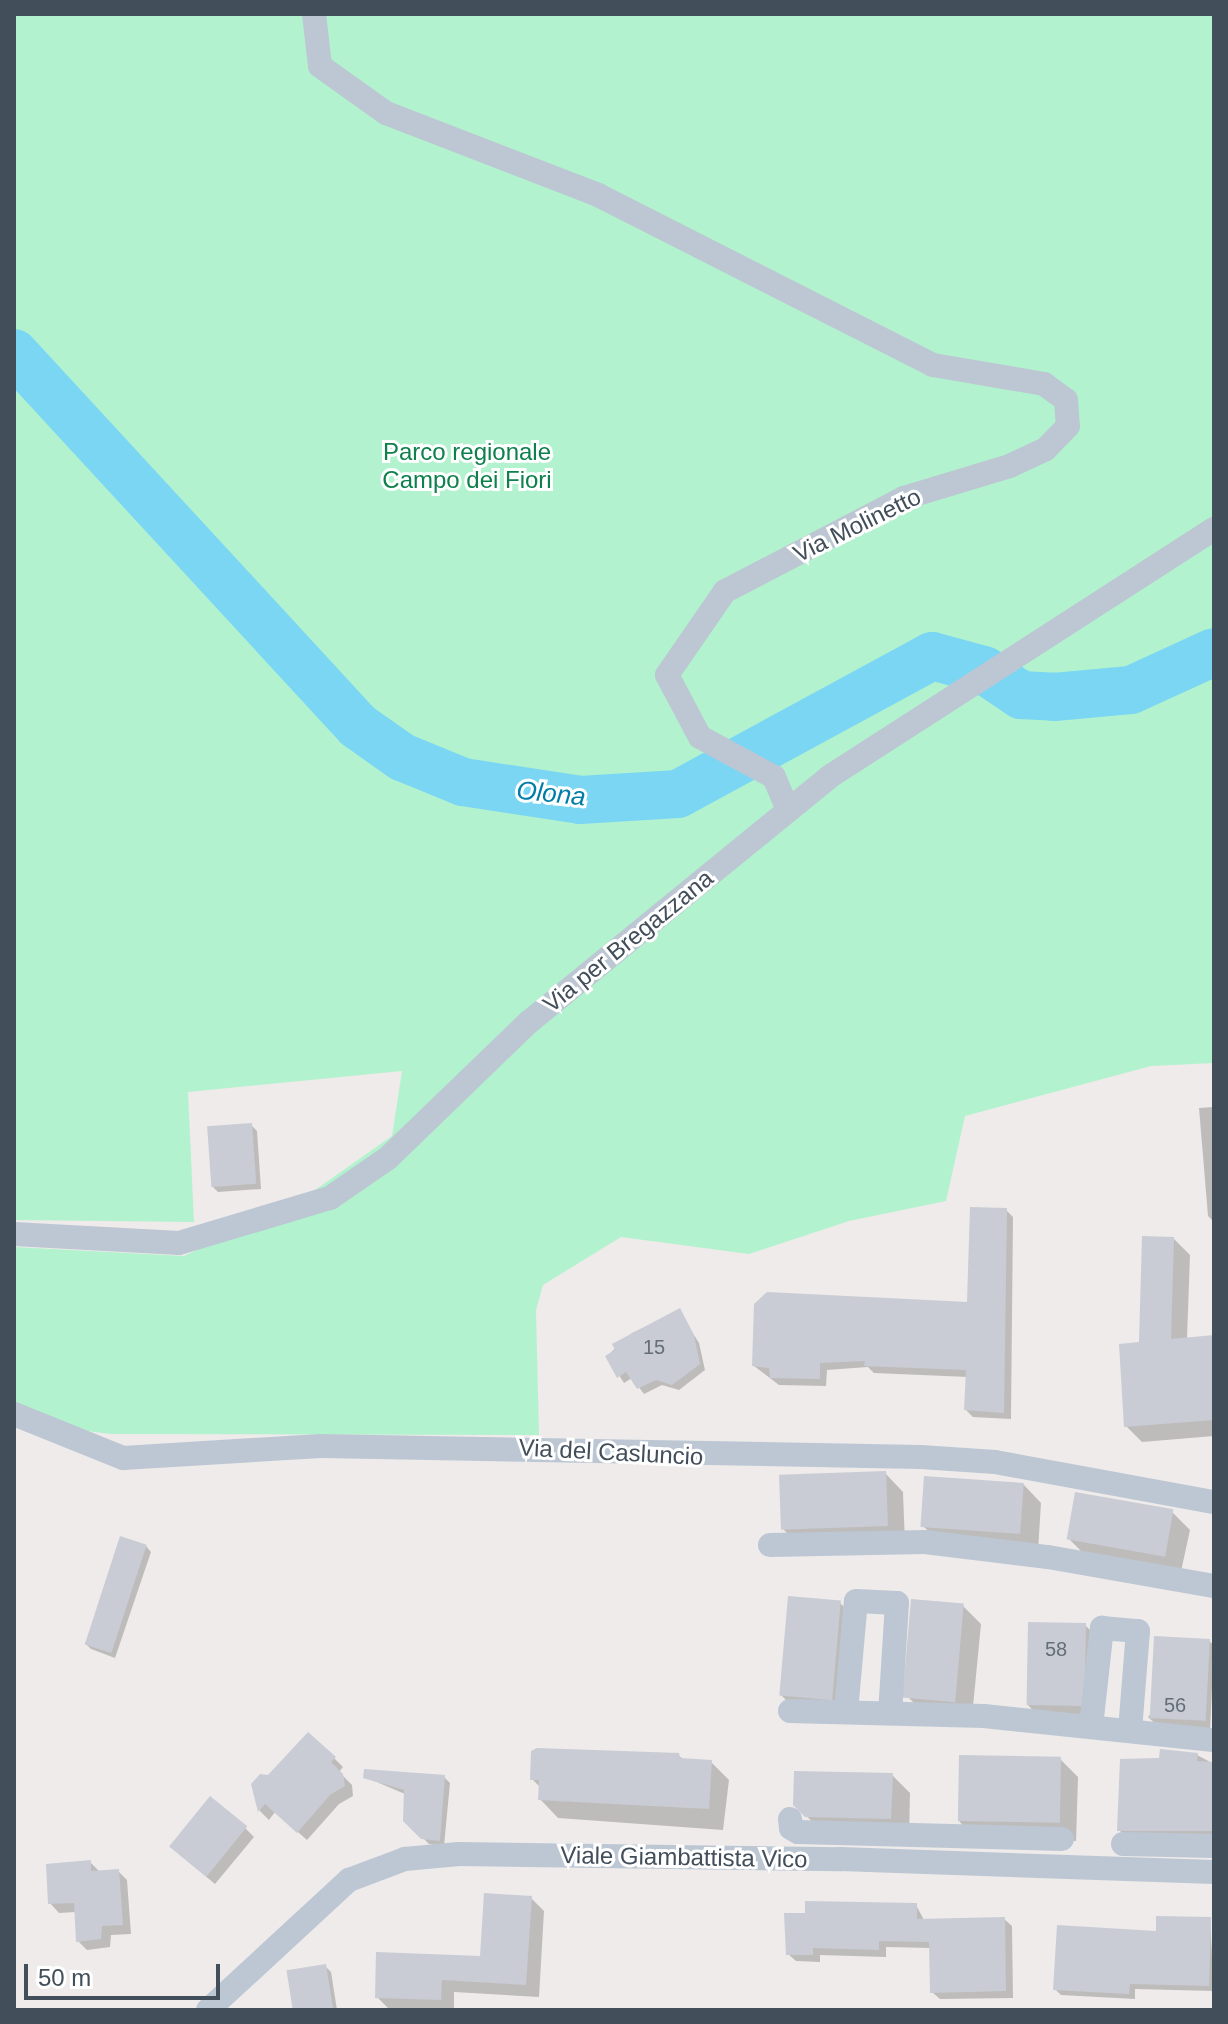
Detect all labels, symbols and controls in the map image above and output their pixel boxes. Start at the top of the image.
park label: Parco regionale Campo dei Fiori [382,438,552,494]
street label: Via Molinetto [789,482,925,568]
water label: Olona [515,775,587,813]
street label: Via per Bregazzana [537,864,719,1018]
house number: 15 [643,1335,665,1359]
street label: Via del Casluncio [518,1433,704,1471]
house number: 58 [1045,1637,1067,1661]
house number: 56 [1164,1693,1186,1717]
street label: Viale Giambattista Vico [560,1840,808,1874]
scale bar [28,1948,224,1998]
text: 50 m [38,1964,91,1991]

